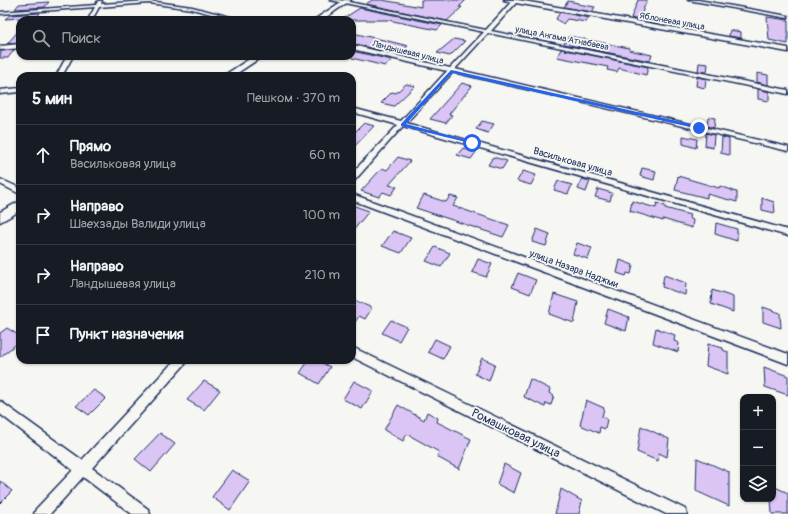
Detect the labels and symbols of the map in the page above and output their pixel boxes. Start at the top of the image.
street label: Яблоневая улица [638,10,705,33]
street label: улица Ангама Атнабаева [513,24,610,53]
street label: Ландышевая улица [370,38,445,67]
route end [690,119,708,137]
route start [463,134,481,152]
street label: Васильковая улица [532,145,614,179]
street label: улица Назара Наджми [527,247,620,291]
street label: Ромашковая улица [469,406,563,462]

